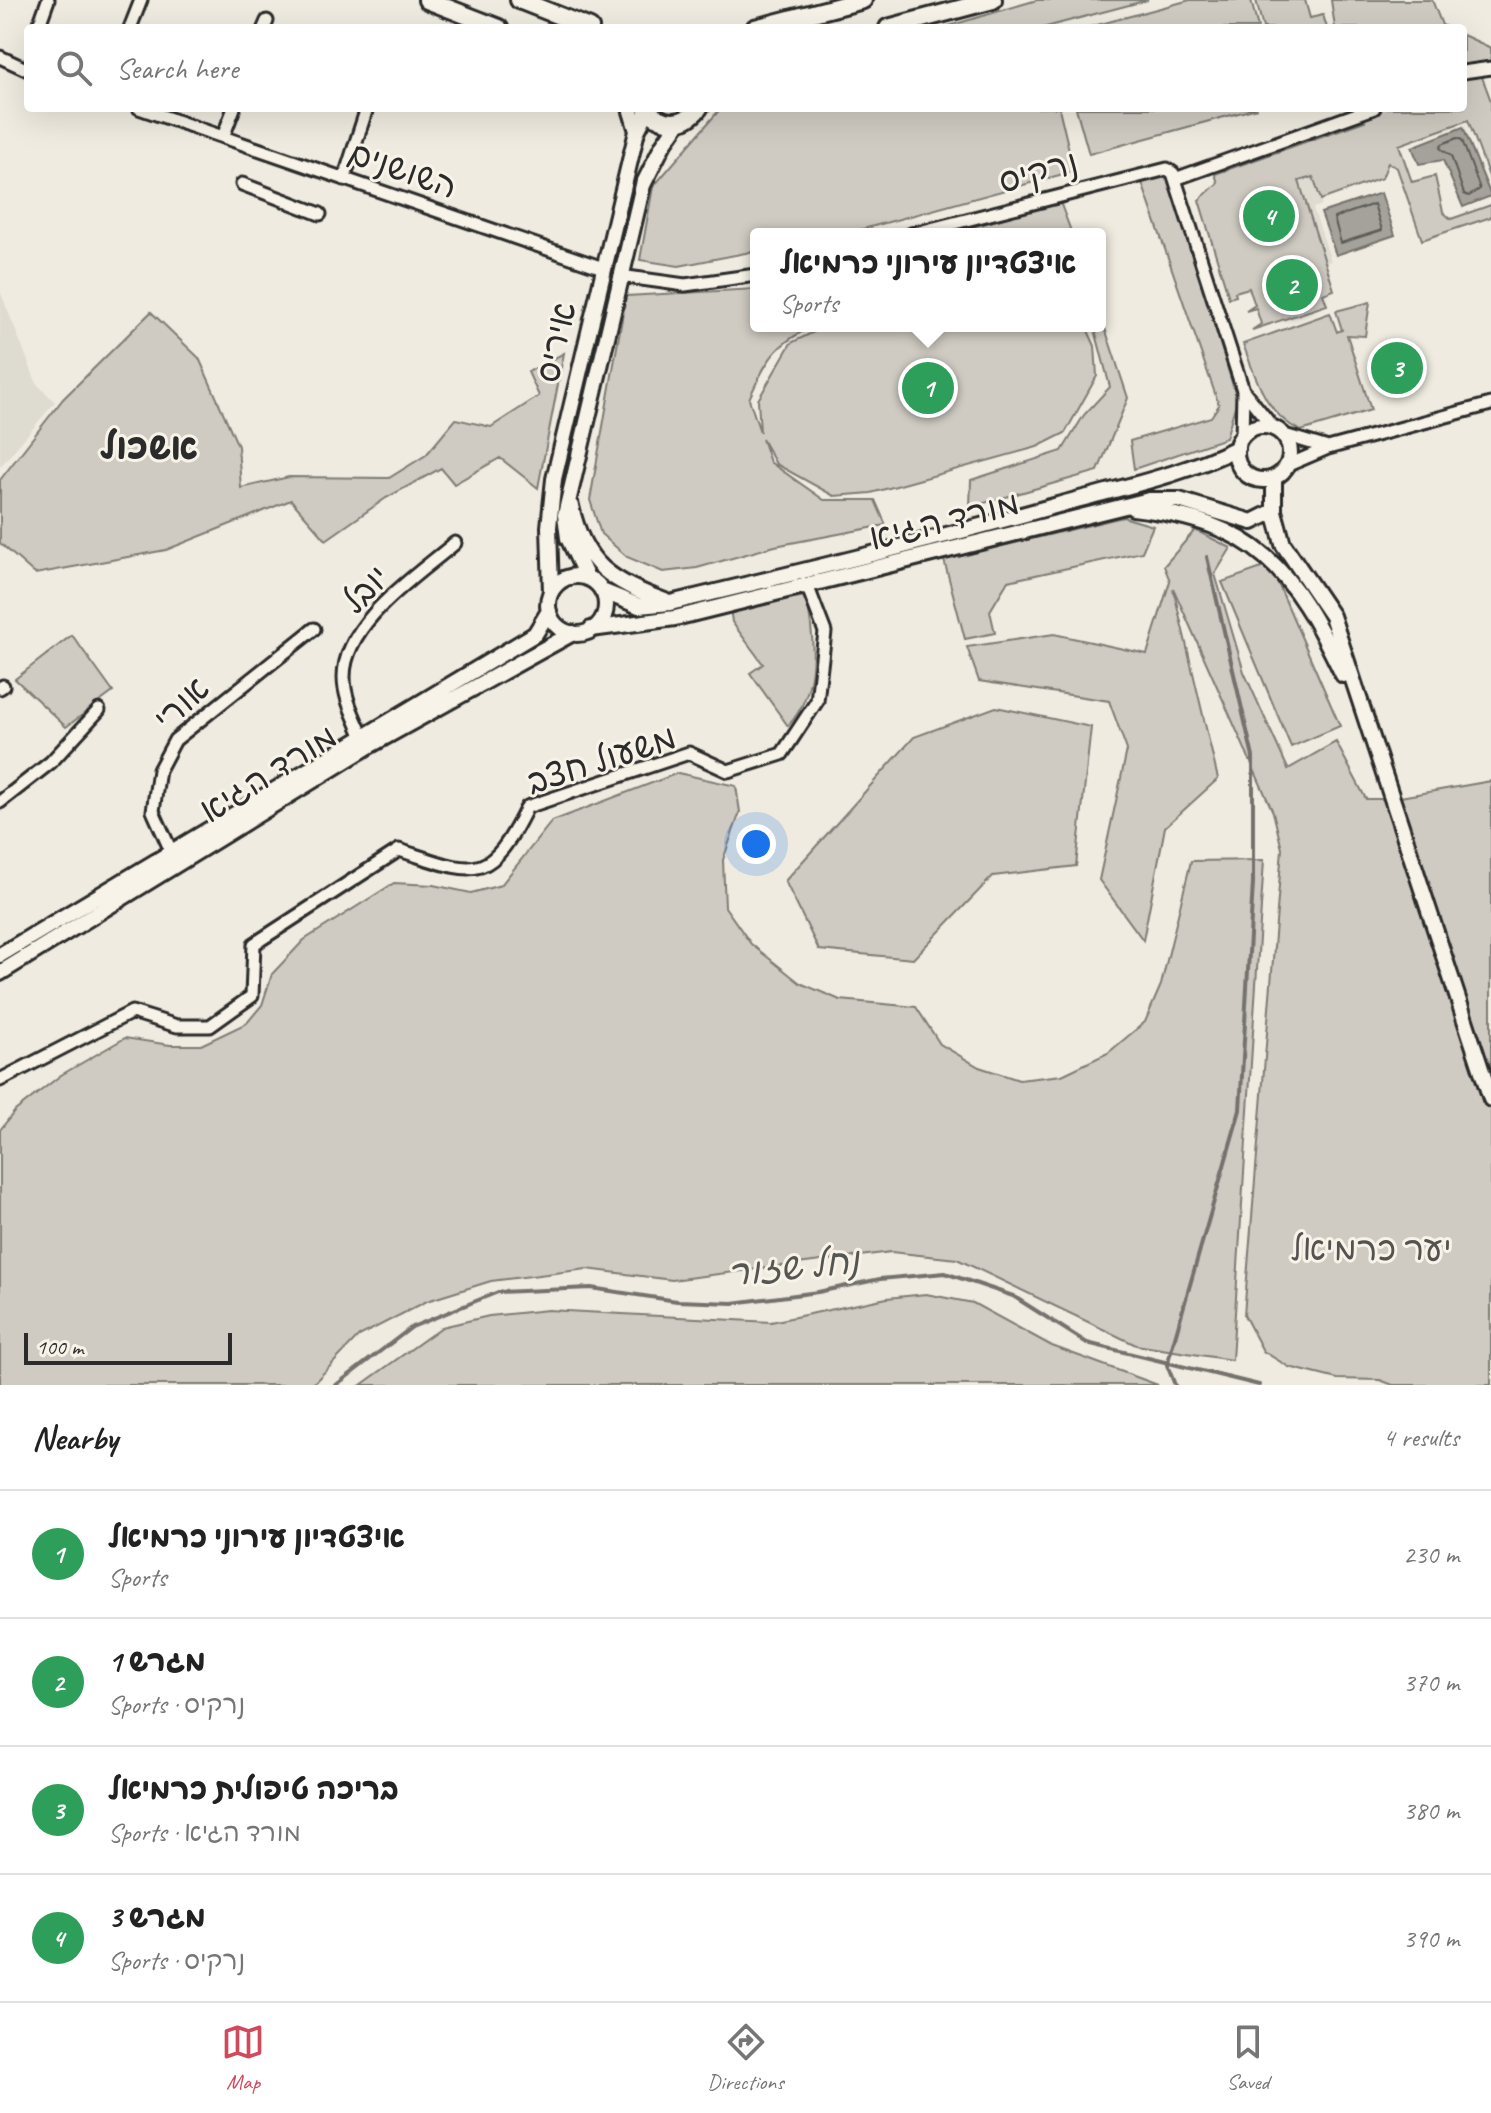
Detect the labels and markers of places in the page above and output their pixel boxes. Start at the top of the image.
pin: 4 [1243,186,1295,246]
pin: 2 [1266,255,1318,315]
pin: 3 [1371,338,1423,398]
pin: 1 [902,358,954,418]

